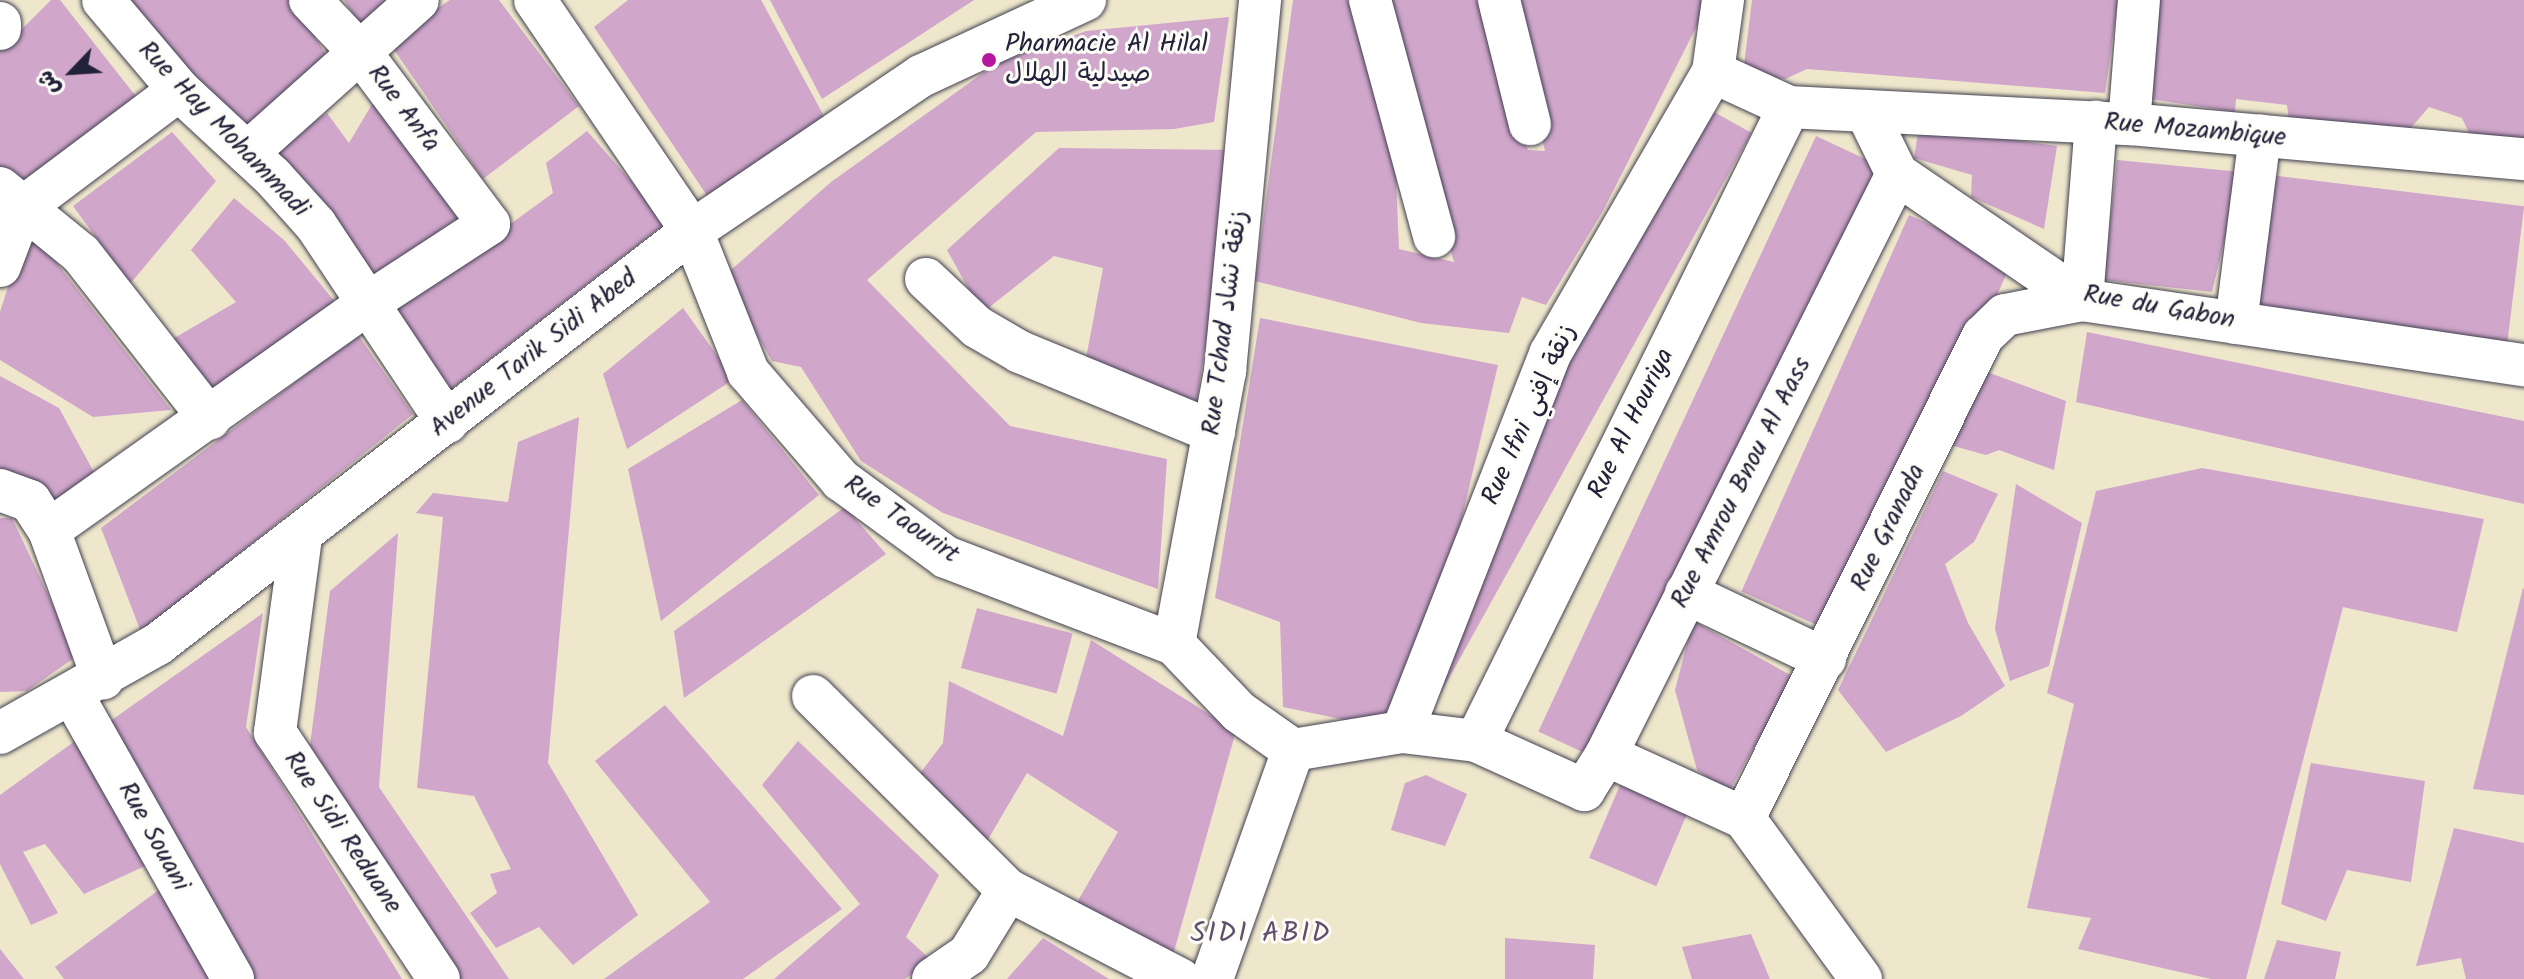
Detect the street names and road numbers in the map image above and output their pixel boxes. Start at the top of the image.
street label: Rue Hay Mohammadi [131,35,315,225]
street label: Rue Anfa [360,59,446,159]
street label: Rue Mozambique [2103,107,2287,155]
street label: Rue Tchad زنقة نشاد [1197,209,1255,437]
street label: Avenue Tarik Sidi Abed [424,263,644,445]
street label: Rue du Gabon [2081,279,2237,337]
street label: Rue Ifni زنقة إفني [1476,320,1584,510]
street label: Rue Al Houriya [1582,344,1682,504]
street label: Rue Amrou Bnou Al Aass [1665,352,1819,614]
street label: Rue Granada [1845,459,1933,597]
street label: Rue Taourirt [837,469,965,571]
street label: Rue Sidi Reduane [276,746,408,920]
street label: Rue Souani [110,777,196,897]

